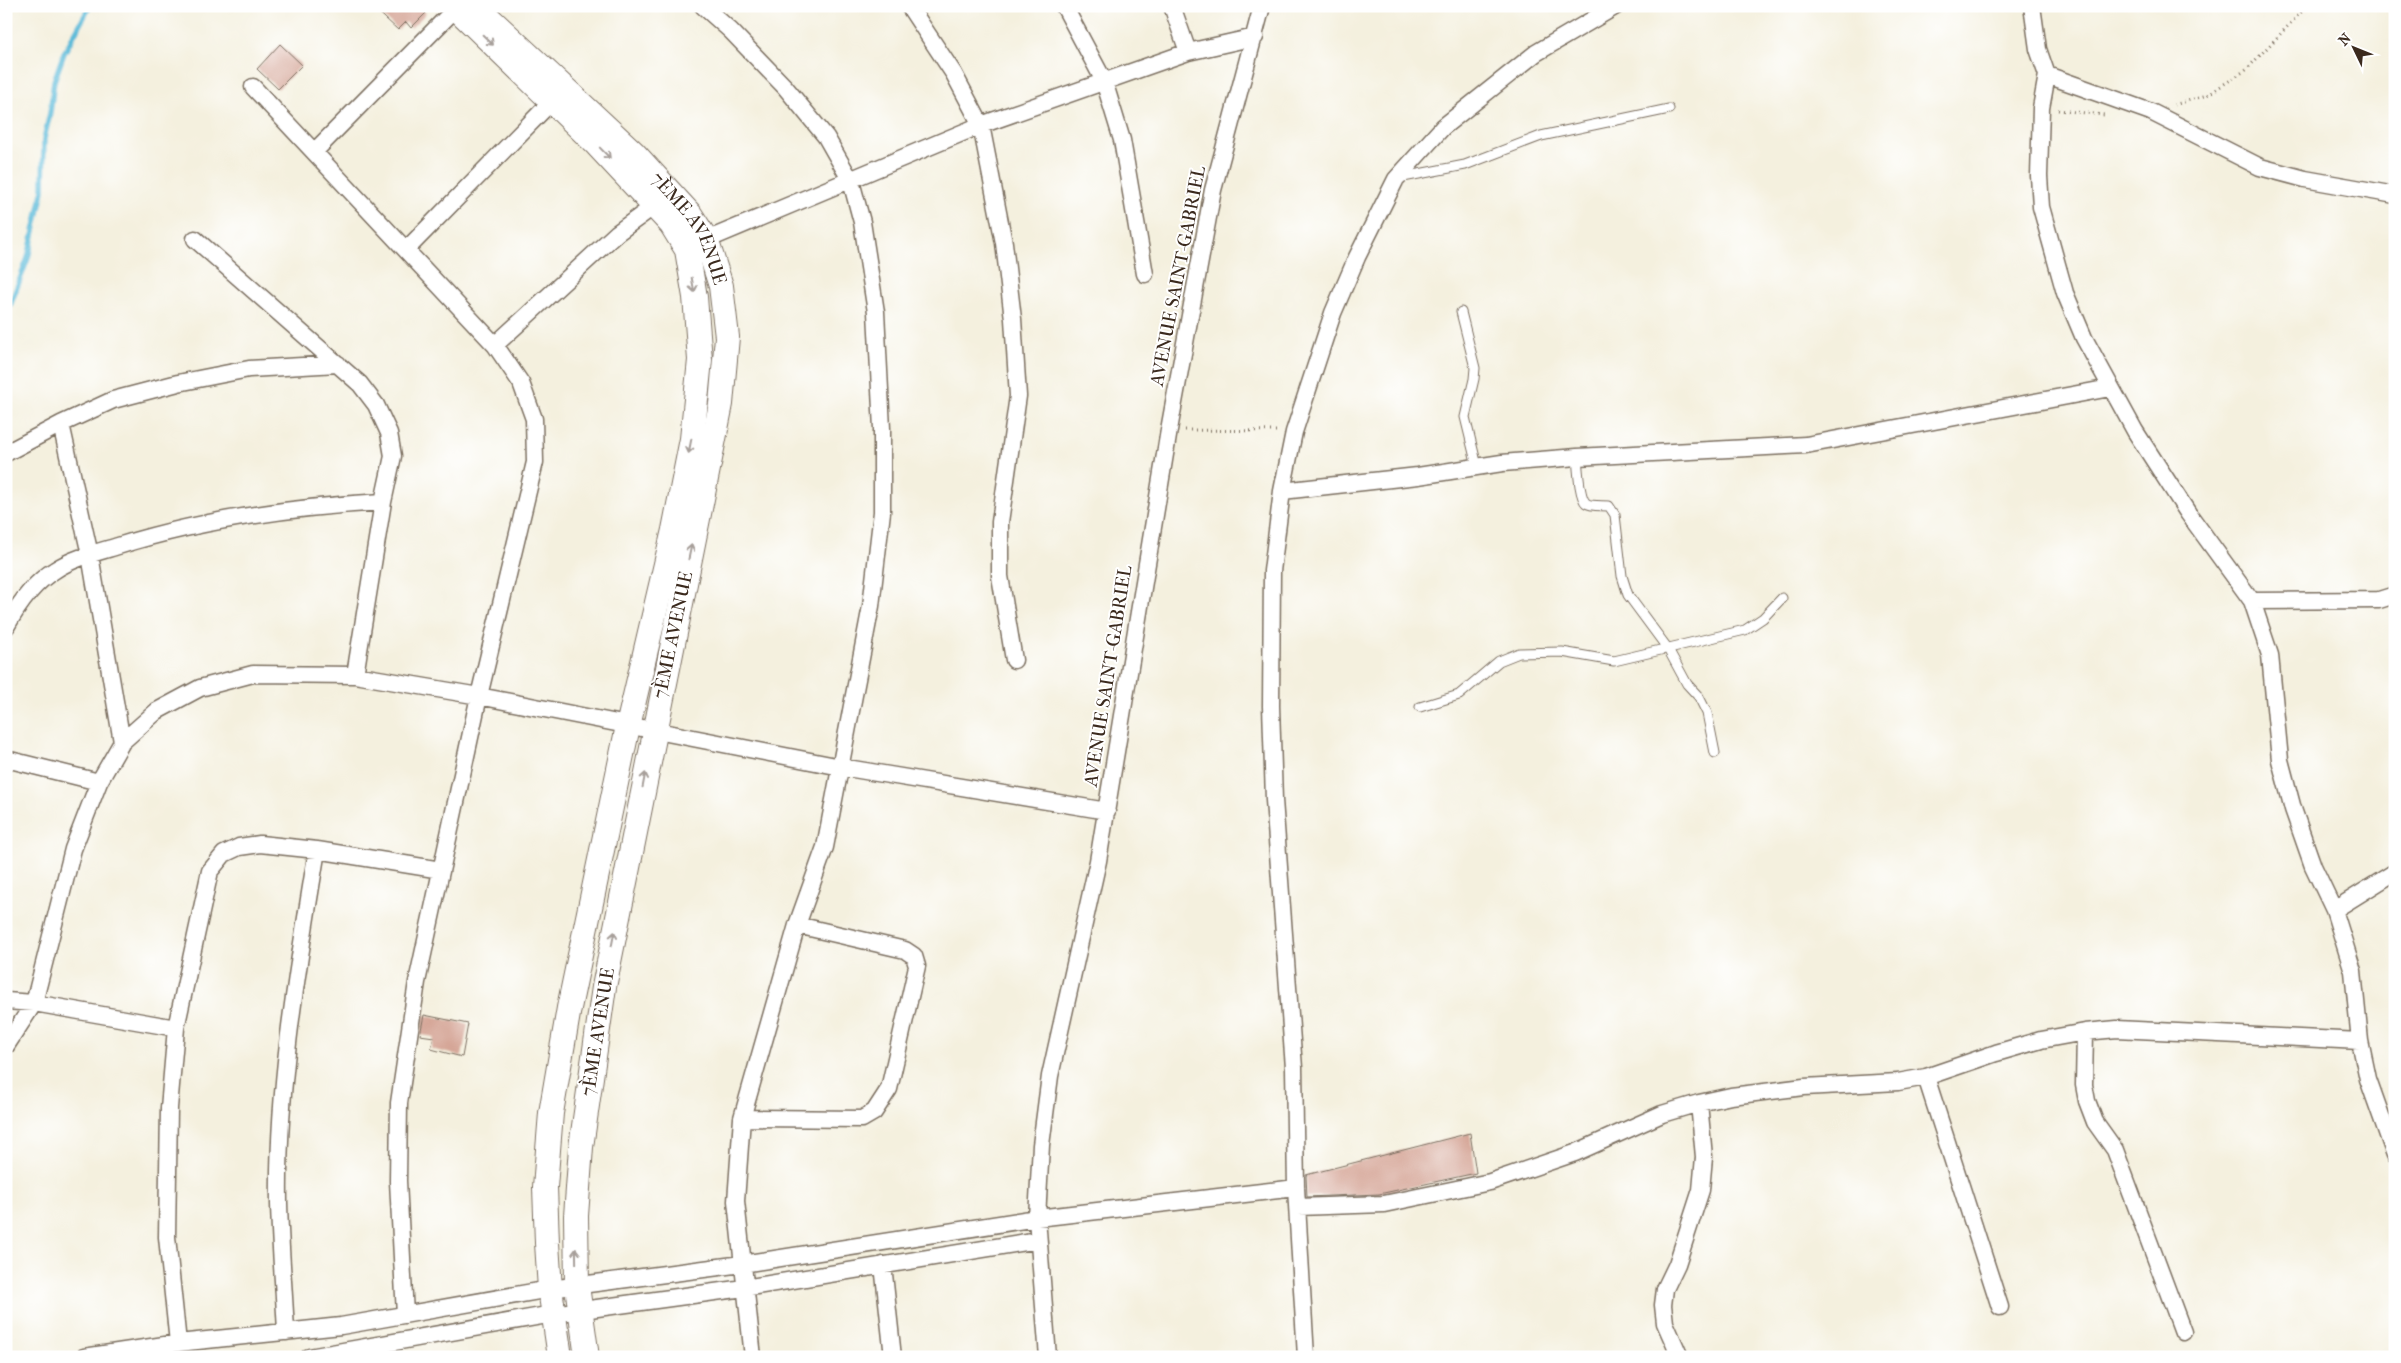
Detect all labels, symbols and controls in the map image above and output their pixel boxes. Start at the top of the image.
north arrow [2328,22,2378,72]
text: N [2335,30,2355,49]
one-way arrow [482,34,495,46]
one-way arrow [599,147,611,160]
street label: AVENUE SAINT-GABRIEL [1146,163,1210,389]
street label: 7ÈME AVENUE [646,168,731,288]
one-way arrow [689,276,699,292]
one-way arrow [685,438,695,454]
one-way arrow [686,544,696,560]
street label: AVENUE SAINT-GABRIEL [1079,563,1136,789]
street label: 7ÈME AVENUE [649,569,697,701]
one-way arrow [640,772,649,788]
one-way arrow [609,931,618,947]
street label: 7ÈME AVENUE [577,966,619,1098]
one-way arrow [571,1249,581,1265]

